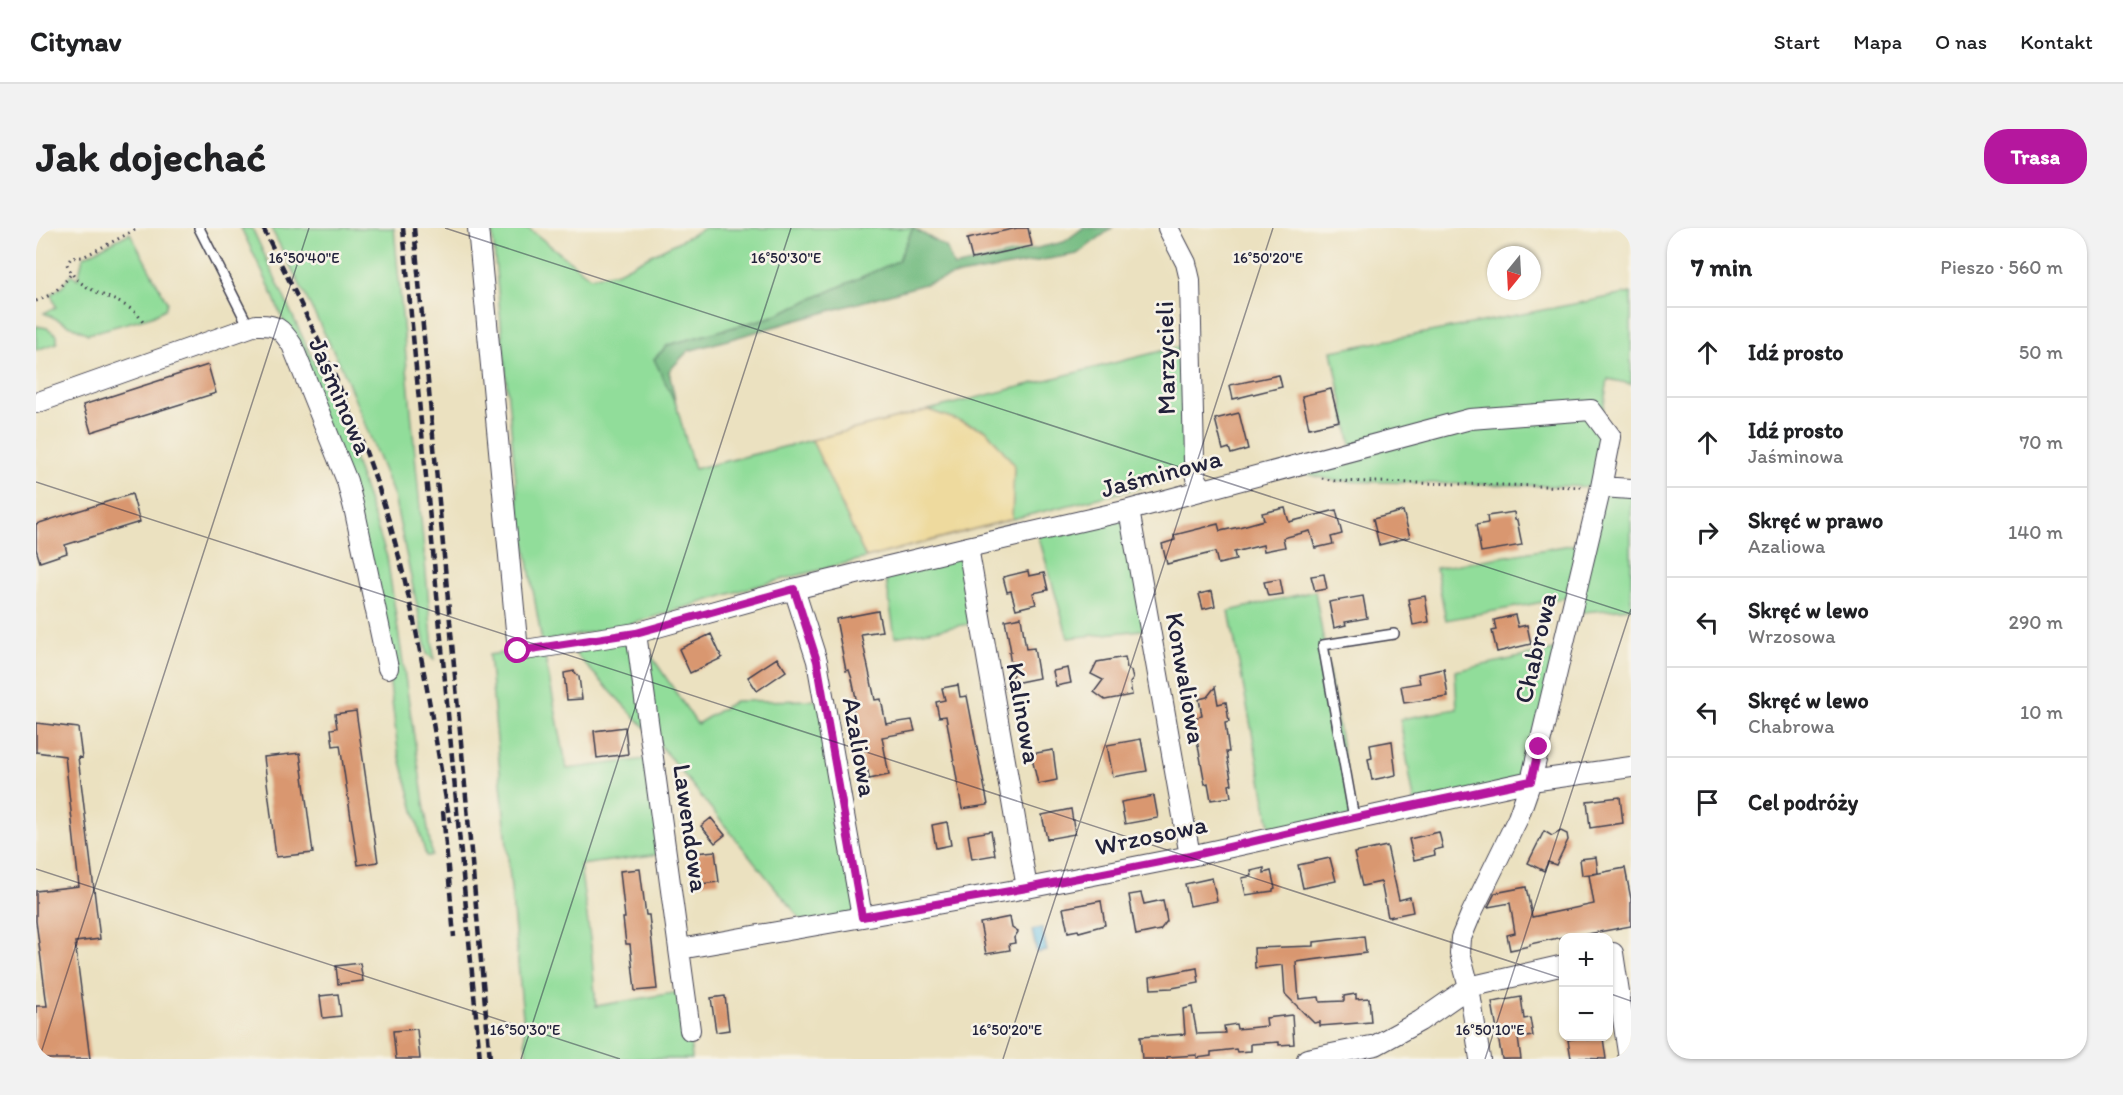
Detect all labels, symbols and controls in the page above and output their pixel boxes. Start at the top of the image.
text: Citynav [30,24,121,58]
text: Start [1774,29,1820,54]
text: Mapa [1853,29,1902,54]
text: O nas [1935,29,1987,54]
text: Kontakt [2020,29,2093,54]
button: Trasa [1984,129,2087,184]
text: Jak dojechać [36,131,266,182]
north arrow [1487,246,1541,300]
text: 16°50'40"E [268,249,340,267]
text: 16°50'30"E [751,249,821,267]
text: 16°50'20"E [1233,249,1303,267]
text: 7 min [1691,251,1752,283]
text: Pieszo · 560 m [1940,255,2063,279]
street label: Marzycieli [1148,301,1182,415]
street label: Jaśminowa [302,333,380,460]
icon: ahead [1691,336,1724,369]
text: Idź prosto [1748,339,1844,366]
text: 50 m [2019,340,2063,364]
text: Idź prosto [1748,417,1844,444]
icon: ahead [1691,426,1724,459]
text: 70 m [2019,430,2063,454]
street label: Jaśminowa [1097,441,1226,505]
text: Jaśminowa [1748,444,1843,468]
text: Skręć w prawo [1748,507,1883,534]
icon: right [1691,516,1724,549]
text: 140 m [2008,520,2063,544]
text: Azaliowa [1748,534,1825,558]
street label: Chabrowa [1507,589,1563,706]
text: Skręć w lewo [1748,597,1869,624]
icon: left [1691,606,1724,639]
street label: Konwaliowa [1159,610,1213,746]
text: 290 m [2008,610,2063,634]
text: Wrzosowa [1748,624,1836,648]
route start [504,637,530,663]
street label: Kalinowa [999,660,1049,767]
text: Skręć w lewo [1748,687,1869,714]
street label: Azaliowa [835,695,885,800]
icon: left [1691,696,1724,729]
text: 10 m [2020,700,2063,724]
text: Chabrowa [1748,714,1835,738]
route end [1525,733,1551,759]
street label: Lawendowa [666,762,716,895]
icon: arrive [1691,786,1724,819]
text: Cel podróży [1748,789,1858,816]
street label: Wrzosowa [1092,807,1210,862]
map controls [1559,933,1613,1041]
button: + [1559,933,1613,987]
button: − [1559,987,1613,1041]
text: 16°50'30"E [490,1021,560,1039]
text: 16°50'20"E [972,1021,1042,1039]
text: 16°50'10"E [1455,1021,1525,1039]

